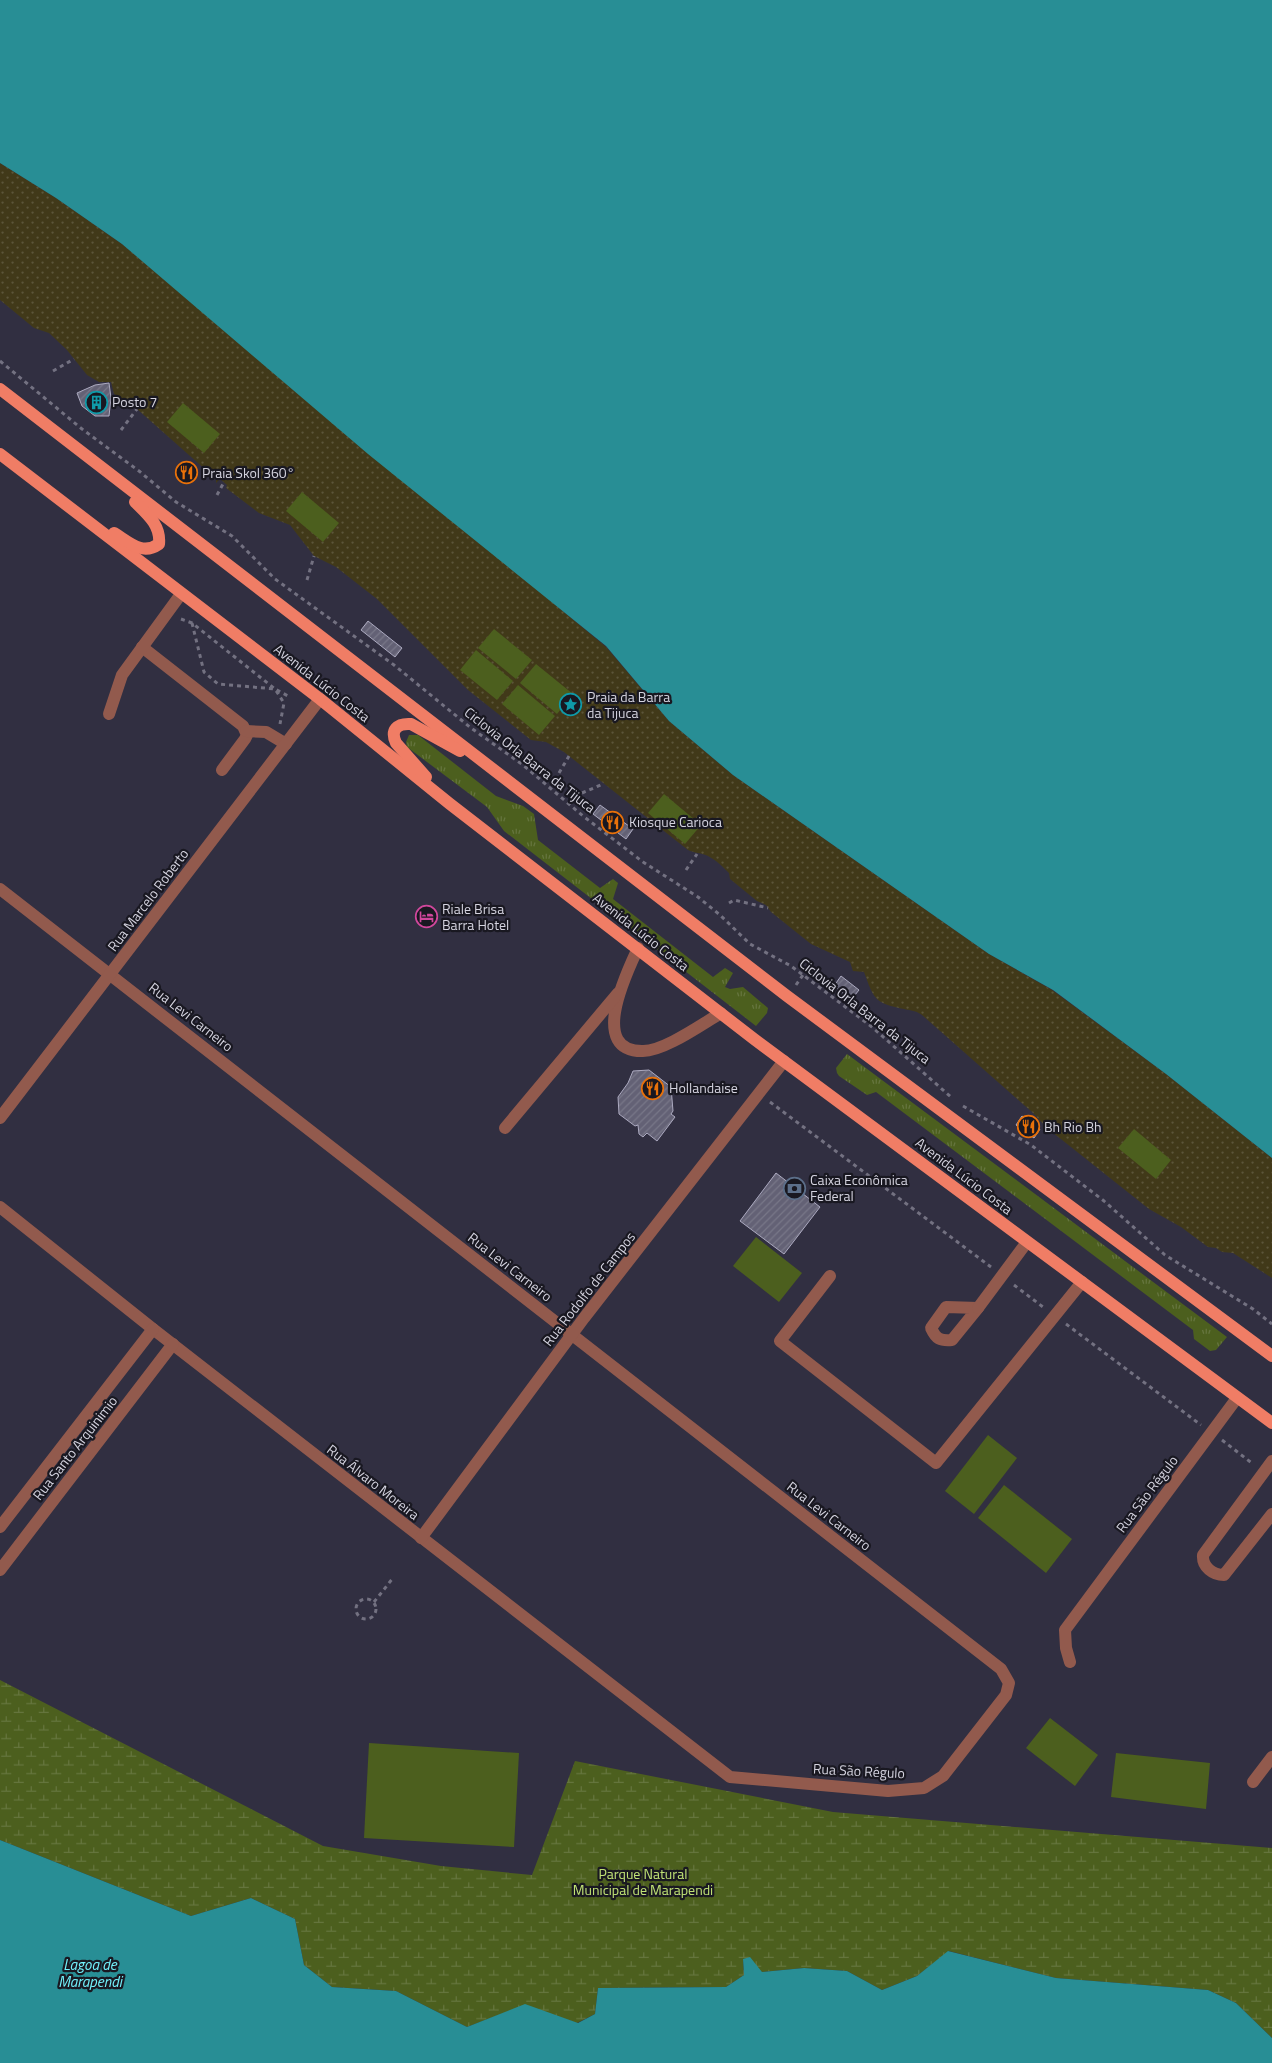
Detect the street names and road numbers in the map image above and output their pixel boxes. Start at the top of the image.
street label: Avenida Lúcio Costa [270,638,375,727]
street label: Ciclovia Orla Barra da Tijuca [460,702,600,818]
street label: Rua Marcelo Roberto [102,844,193,955]
street label: Avenida Lúcio Costa [589,887,694,976]
street label: Ciclovia Orla Barra da Tijuca [795,953,935,1069]
street label: Rua Levi Carneiro [145,977,238,1056]
street label: Avenida Lúcio Costa [911,1132,1017,1219]
street label: Rua Levi Carneiro [464,1227,557,1306]
street label: Rua Rodolfo de Campos [537,1227,640,1350]
street label: Rua Santo Arquinimio [27,1391,122,1504]
street label: Rua Álvaro Moreira [323,1439,424,1524]
street label: Rua São Régulo [1111,1451,1183,1537]
street label: Rua Levi Carneiro [783,1476,876,1555]
street label: Rua São Régulo [813,1758,906,1783]

